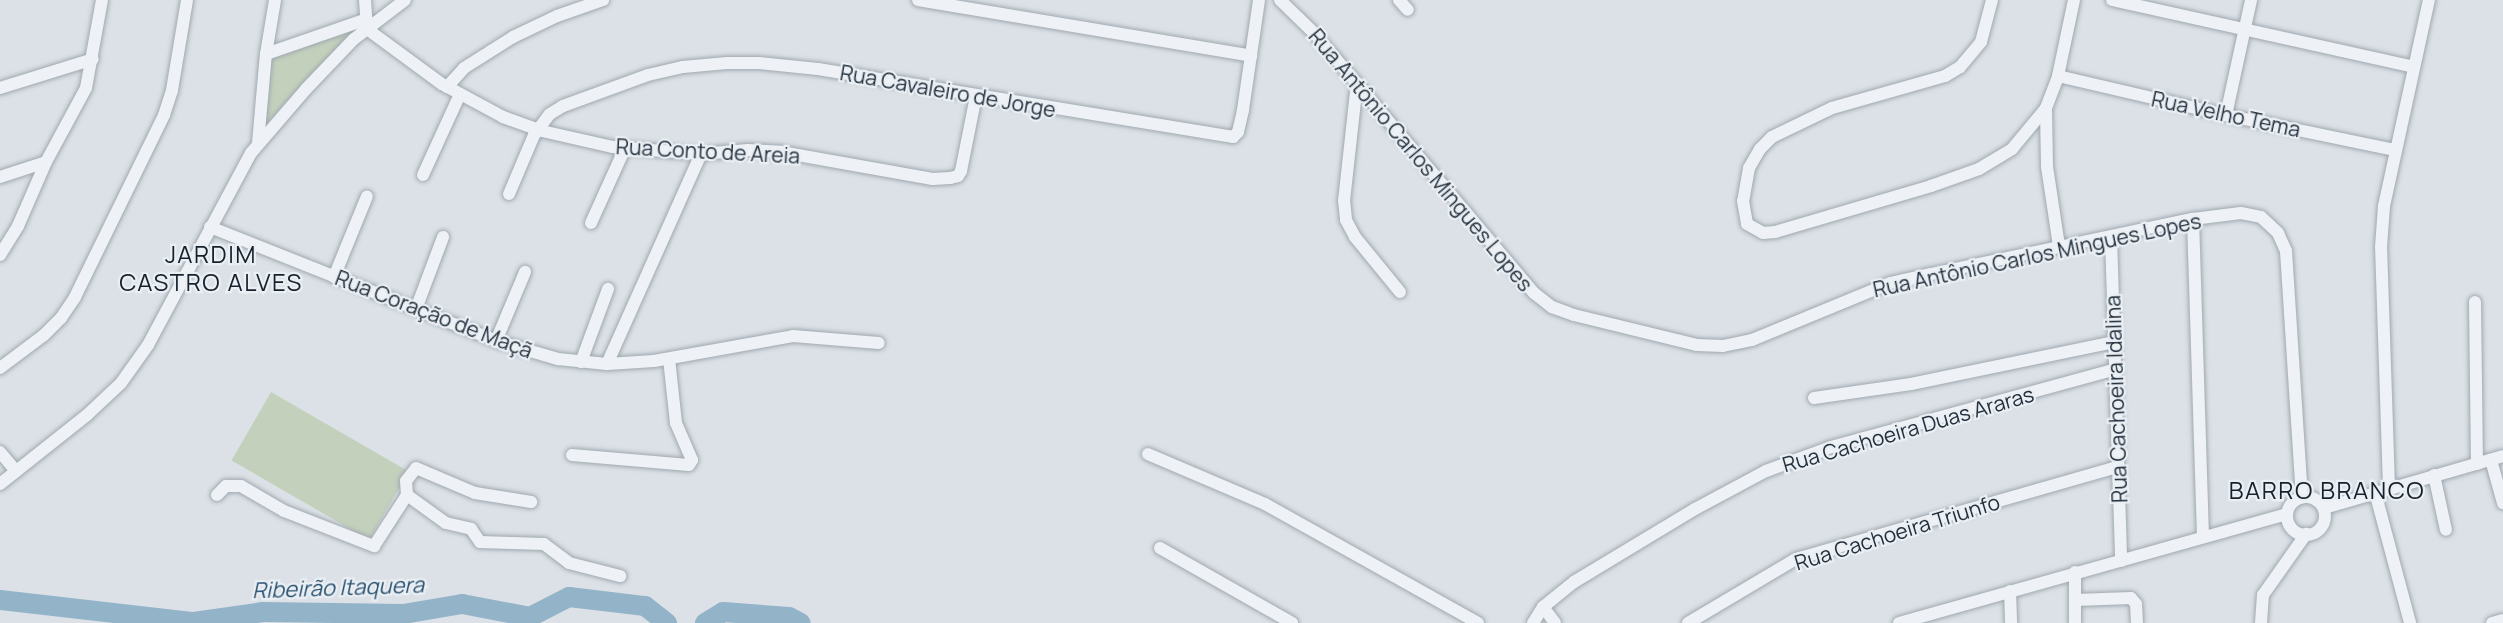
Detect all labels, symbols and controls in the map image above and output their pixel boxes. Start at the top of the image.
street label: Rua Antônio Carlos Mingues Lopes [1304,24,1538,296]
street label: Rua Cavaleiro de Jorge [838,60,1058,122]
street label: Rua Velho Tema [2149,86,2303,142]
street label: Rua Conto de Areia [615,134,801,168]
street label: Rua Antônio Carlos Mingues Lopes [1871,208,2203,302]
district label: JARDIM CASTRO ALVES [119,240,303,296]
street label: Rua Coração de Maçã [332,265,536,363]
street label: Rua Cachoeira Idalina [2100,295,2132,503]
street label: Rua Cachoeira Duas Araras [1779,381,2037,477]
district label: BARRO BRANCO [2229,476,2425,504]
street label: Rua Cachoeira Triunfo [1791,489,2003,575]
water label: Ribeirão Itaquera [252,572,424,604]

